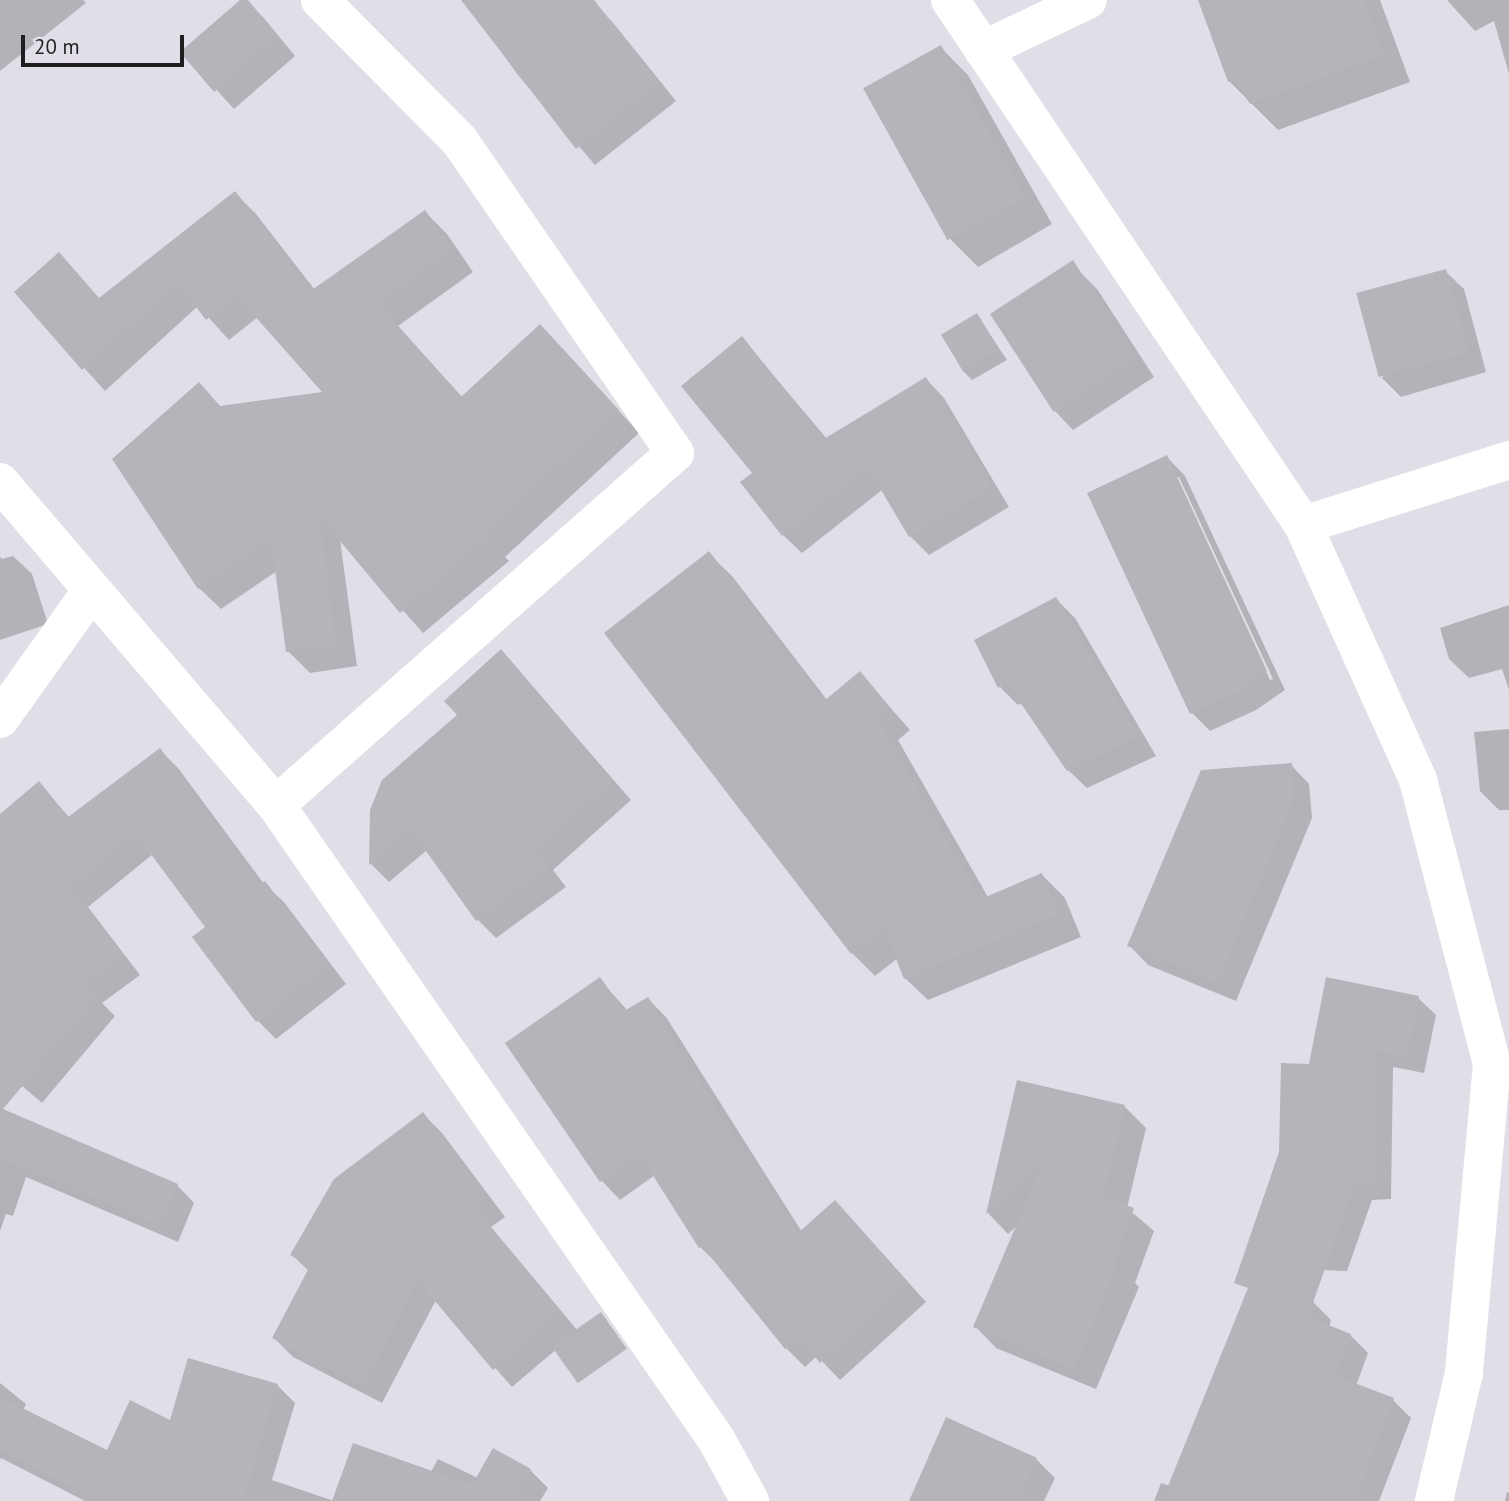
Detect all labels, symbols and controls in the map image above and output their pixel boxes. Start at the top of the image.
scale bar [24,21,187,65]
text: 20 m [34,33,80,60]

